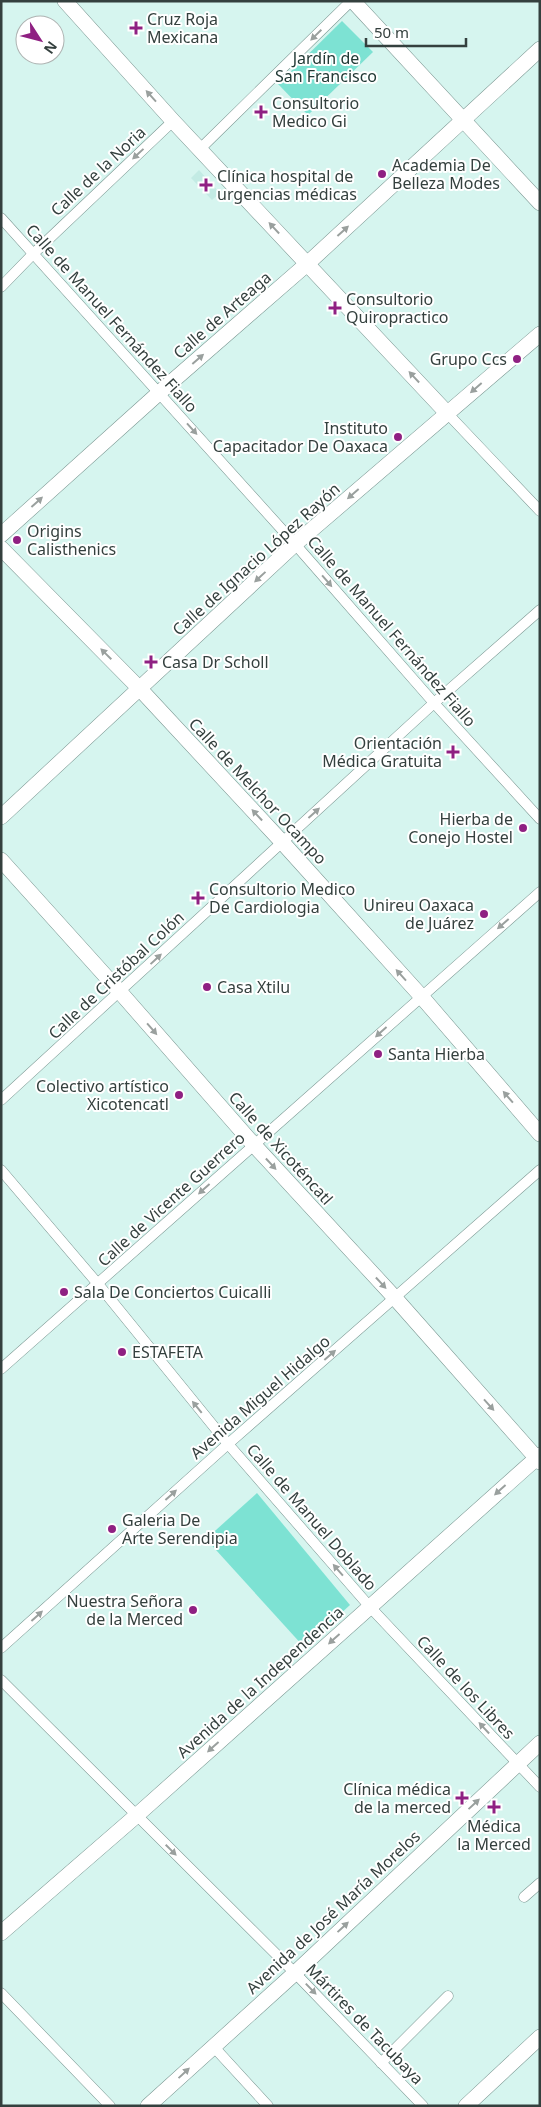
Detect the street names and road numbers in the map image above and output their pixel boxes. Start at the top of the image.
street label: Calle de la Noria [46,121,150,221]
street label: Calle de Manuel Fernández Fiallo [21,219,203,417]
street label: Calle de Arteaga [168,266,276,364]
street label: Calle de Ignacio López Rayón [167,478,345,640]
street label: Calle de Manuel Fernández Fiallo [303,531,481,731]
street label: Calle de Melchor Ocampo [184,713,332,869]
street label: Calle de Cristóbal Colón [43,906,189,1044]
street label: Calle de Xicoténcatl [224,1087,338,1209]
street label: Calle de Vicente Guerrero [93,1127,249,1271]
street label: Avenida Miguel Hidalgo [185,1330,335,1464]
street label: Calle de Manuel Doblado [242,1439,382,1595]
street label: Avenida de la Independencia [172,1601,348,1763]
street label: Calle de los Libres [412,1630,520,1744]
street label: Avenida de José María Morelos [241,1825,425,1999]
street label: Mártires de Tacubaya [301,1959,429,2089]

